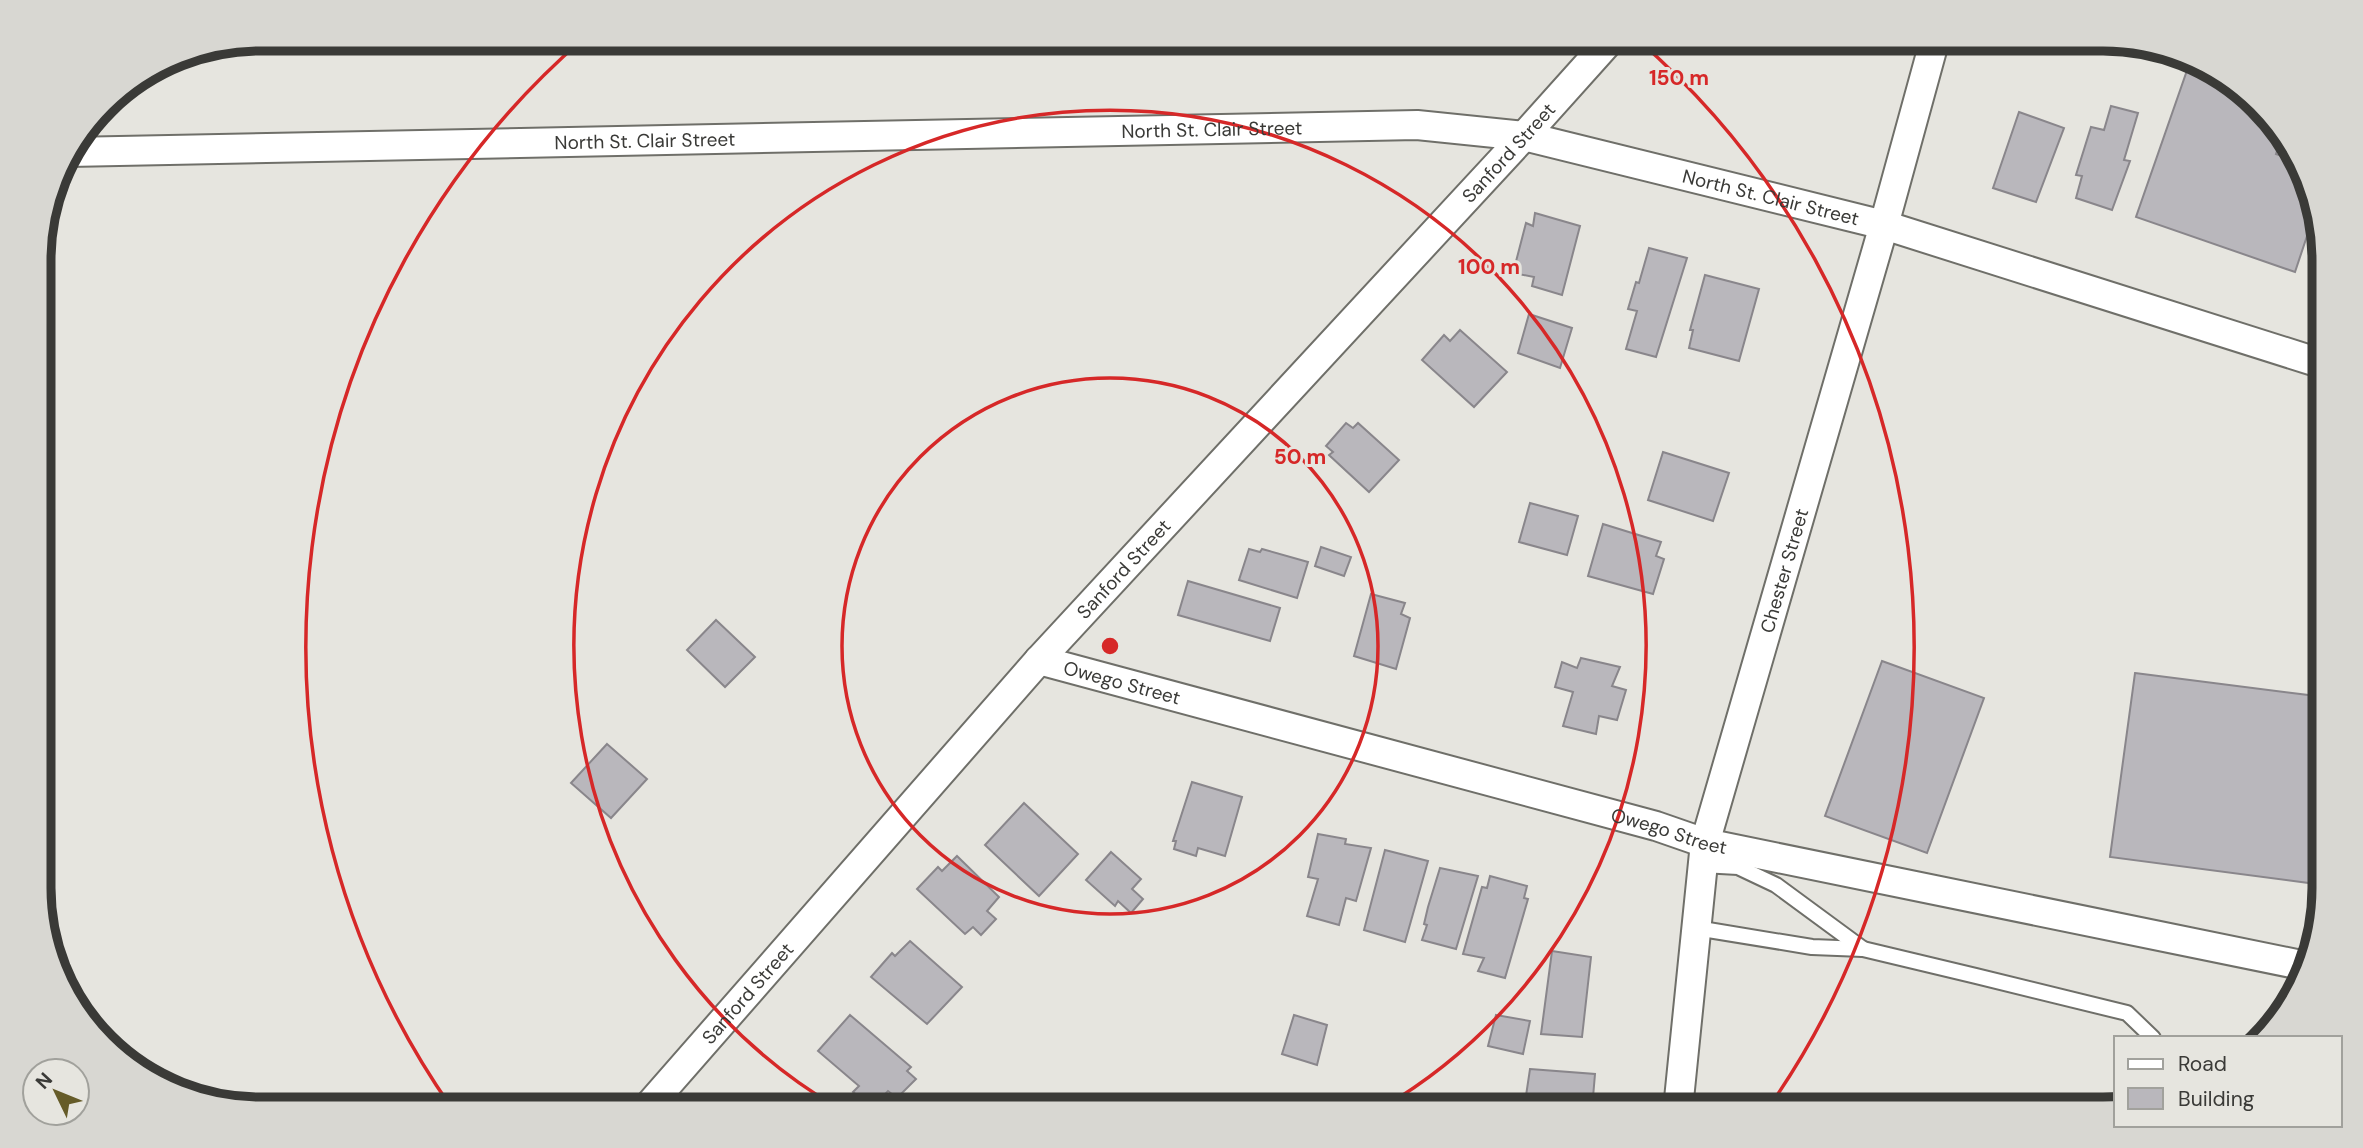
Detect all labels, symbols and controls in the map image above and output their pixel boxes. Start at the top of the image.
text: 150 m [1649,64,1709,92]
street label: Sanford Street [1457,98,1561,208]
street label: North St. Clair Street [1121,115,1303,144]
street label: North St. Clair Street [554,127,736,155]
street label: North St. Clair Street [1680,164,1861,231]
text: 100 m [1458,253,1520,281]
text: 50 m [1274,443,1326,471]
street label: Chester Street [1755,506,1814,636]
street label: Sanford Street [1071,514,1176,624]
centre of rings [1098,634,1122,658]
street label: Owego Street [1061,655,1183,710]
street label: Owego Street [1608,802,1729,860]
street label: Sanford Street [697,937,799,1050]
legend [2114,1036,2342,1127]
text: Road [2178,1050,2227,1078]
north arrow [21,1057,91,1127]
text: N [30,1067,58,1094]
text: Building [2178,1085,2255,1113]

